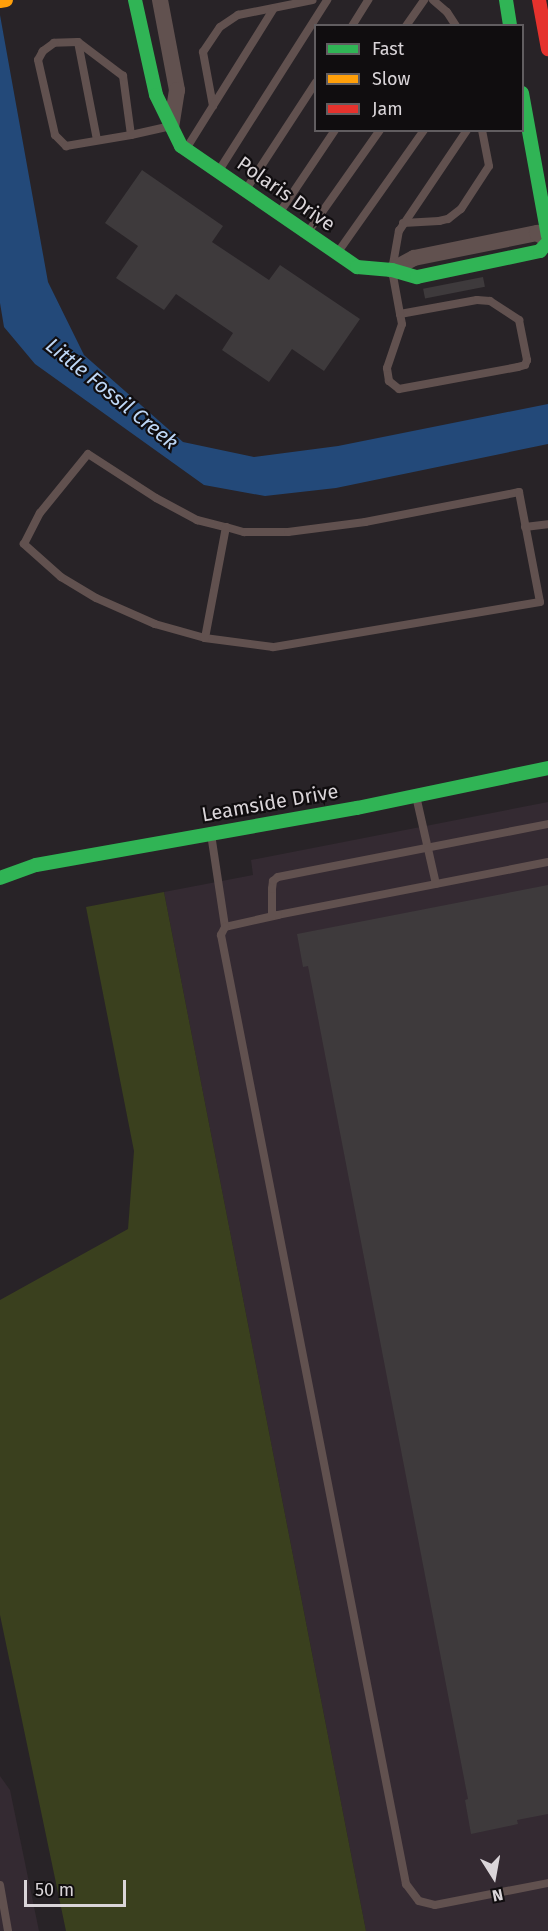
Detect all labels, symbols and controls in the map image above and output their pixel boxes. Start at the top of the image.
legend [314,24,524,132]
text: Fast [372,38,404,60]
text: Slow [372,68,410,90]
text: Jam [372,98,403,120]
street label: Polaris Drive [232,151,340,237]
water label: Little Fossil Creek [41,333,183,455]
street label: Leamside Drive [200,779,340,827]
north arrow [464,1847,524,1907]
scale bar [27,1868,129,1906]
text: 50 m [35,1879,74,1901]
text: N [491,1885,505,1905]

